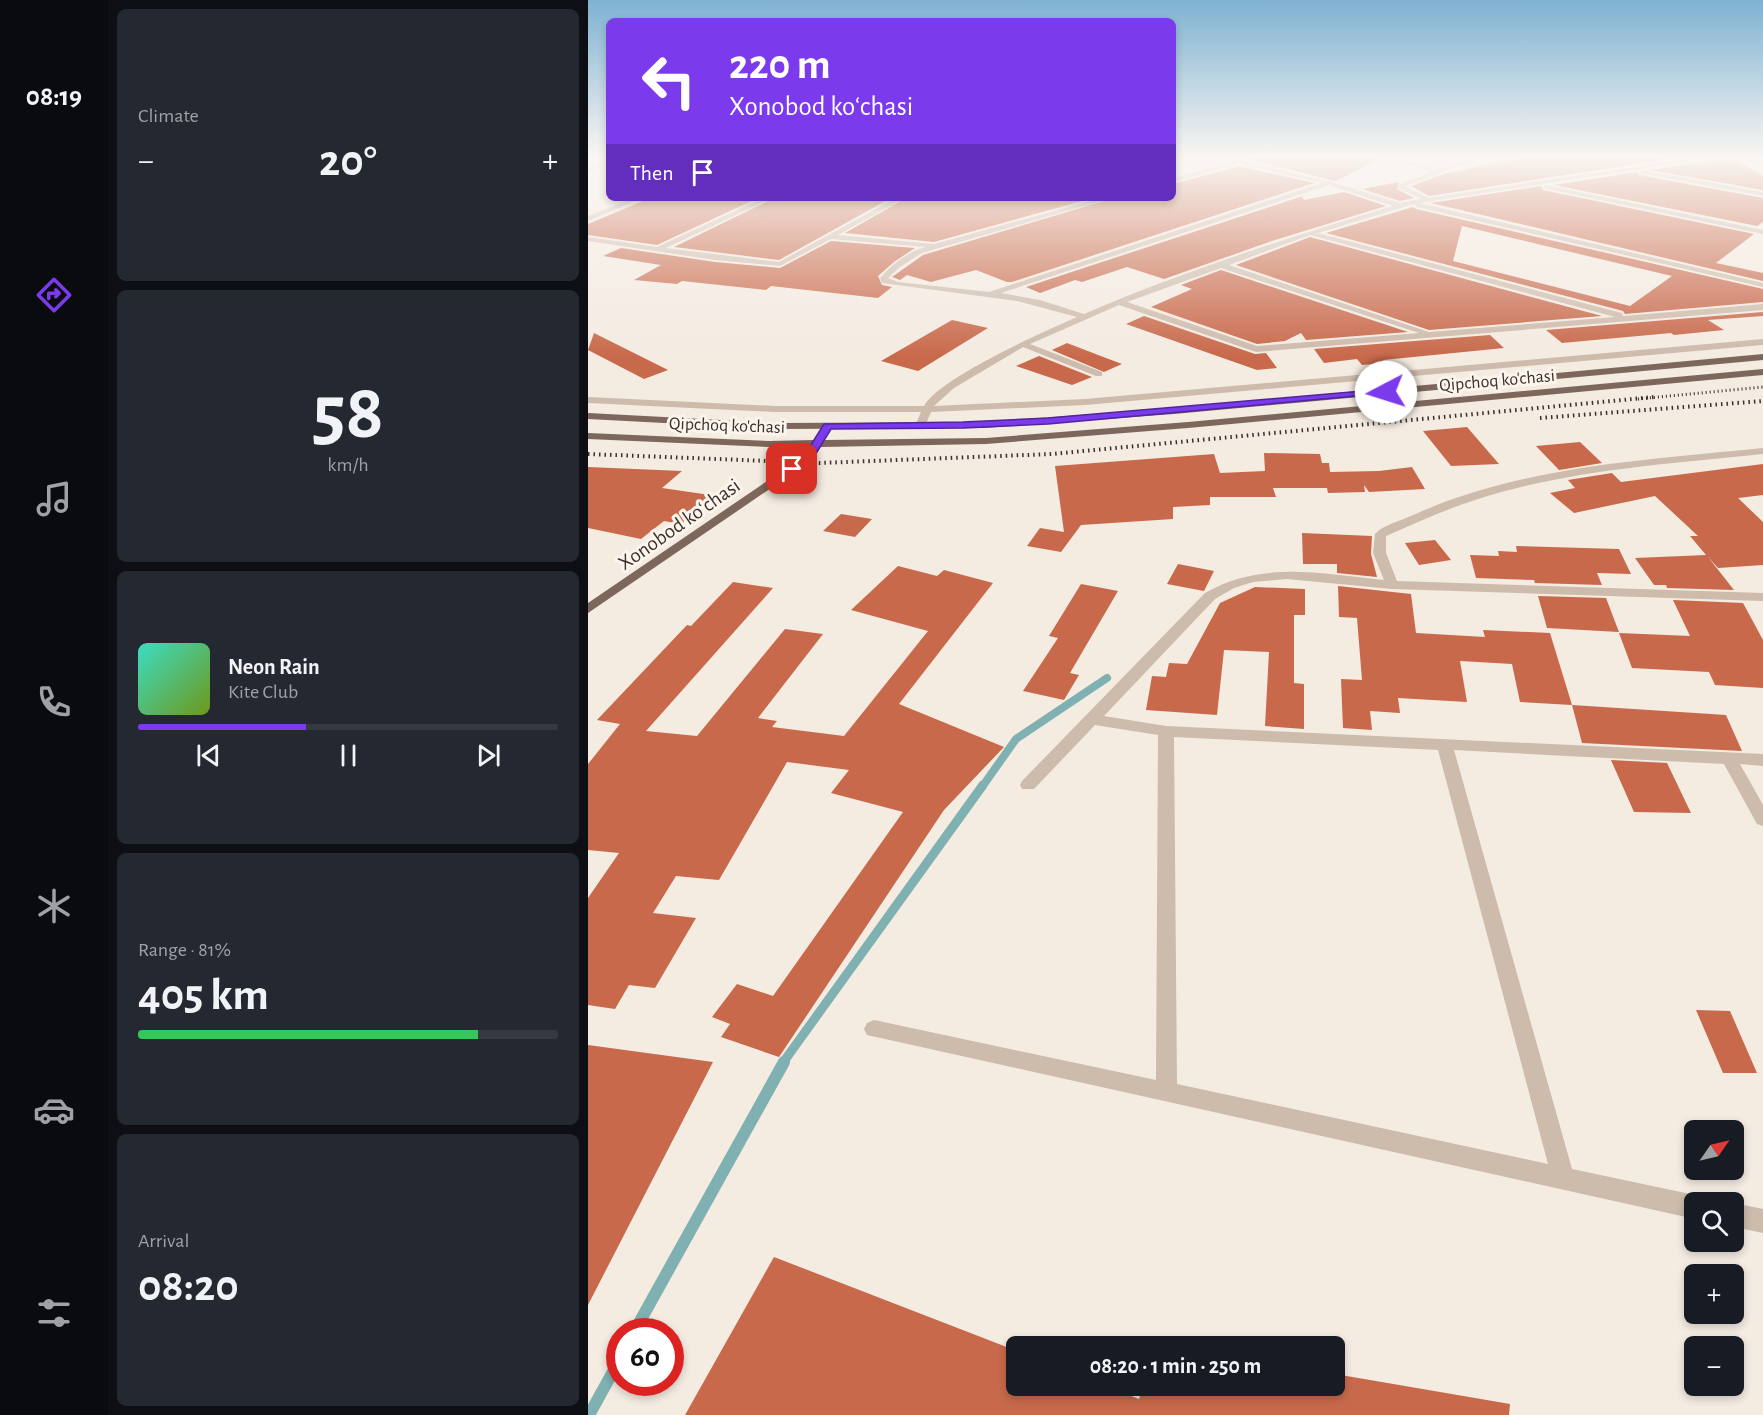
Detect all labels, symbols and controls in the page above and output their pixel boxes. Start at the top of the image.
icon: left [630,42,708,120]
text: 220 m [729,44,831,86]
text: 08:19 [26,83,82,110]
text: Xonobod koʻchasi [729,93,913,120]
text: Climate [138,106,199,126]
text: 20° [319,139,377,184]
text: − [138,145,154,178]
text: + [542,145,558,178]
icon: arrive [686,156,719,189]
text: Then [630,162,674,184]
icon: directions [33,274,75,316]
position arrow [1354,360,1418,424]
street label: Qipchoq ko'chasi [1439,367,1556,395]
text: 58 [312,375,384,453]
street label: Qipchoq ko'chasi [669,415,785,437]
pin [766,443,817,494]
icon: arrive [775,452,808,485]
text: km/h [327,455,369,475]
street label: Xonobod koʻchasi [615,475,744,574]
icon: music [33,478,75,520]
text: Neon Rain [228,656,320,678]
icon: phone [33,681,75,723]
text: Kite Club [228,682,298,702]
icon: previous [192,739,225,772]
icon: pause [332,739,365,772]
icon: next [472,739,505,772]
icon: climate [33,885,75,927]
text: Range · 81% [138,940,231,960]
text: 405 km [138,973,269,1018]
icon: car [33,1089,75,1131]
north arrow [1684,1120,1744,1180]
map controls [1684,1120,1744,1396]
button: search [1684,1192,1744,1252]
text: Arrival [138,1231,189,1251]
text: 08:20 [138,1264,239,1309]
button: + [1684,1264,1744,1324]
icon: filters [33,1292,75,1334]
speed limit sign: 60 [606,1318,684,1396]
button: − [1684,1336,1744,1396]
text: 08:20 · 1 min · 250 m [1090,1355,1261,1377]

